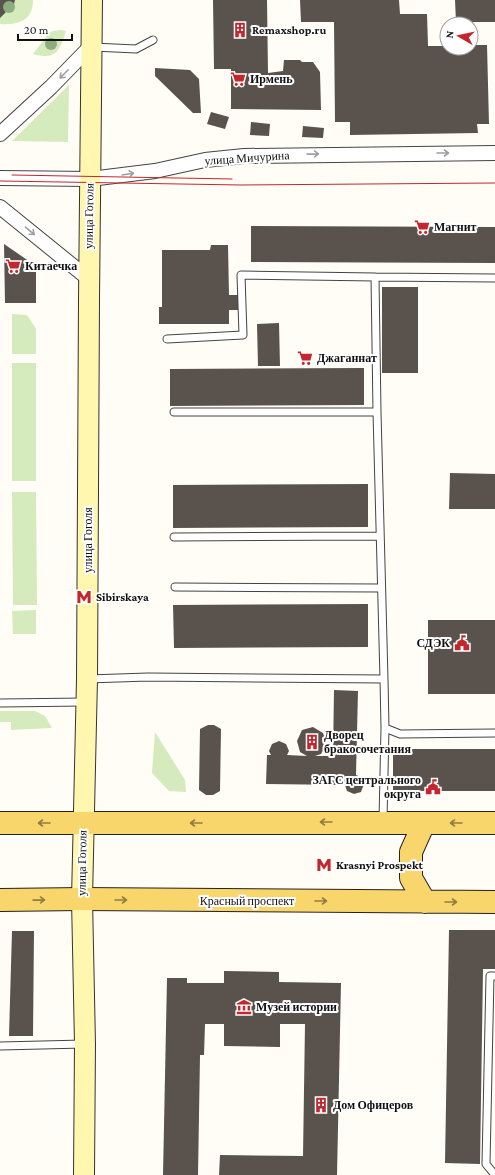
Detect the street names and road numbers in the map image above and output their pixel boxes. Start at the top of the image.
street label: улица Мичурина [204,148,291,168]
street label: улица Гоголя [81,183,97,249]
street label: улица Гоголя [81,507,95,573]
street label: улица Гоголя [74,830,90,896]
street label: Красный проспект [200,894,295,908]

